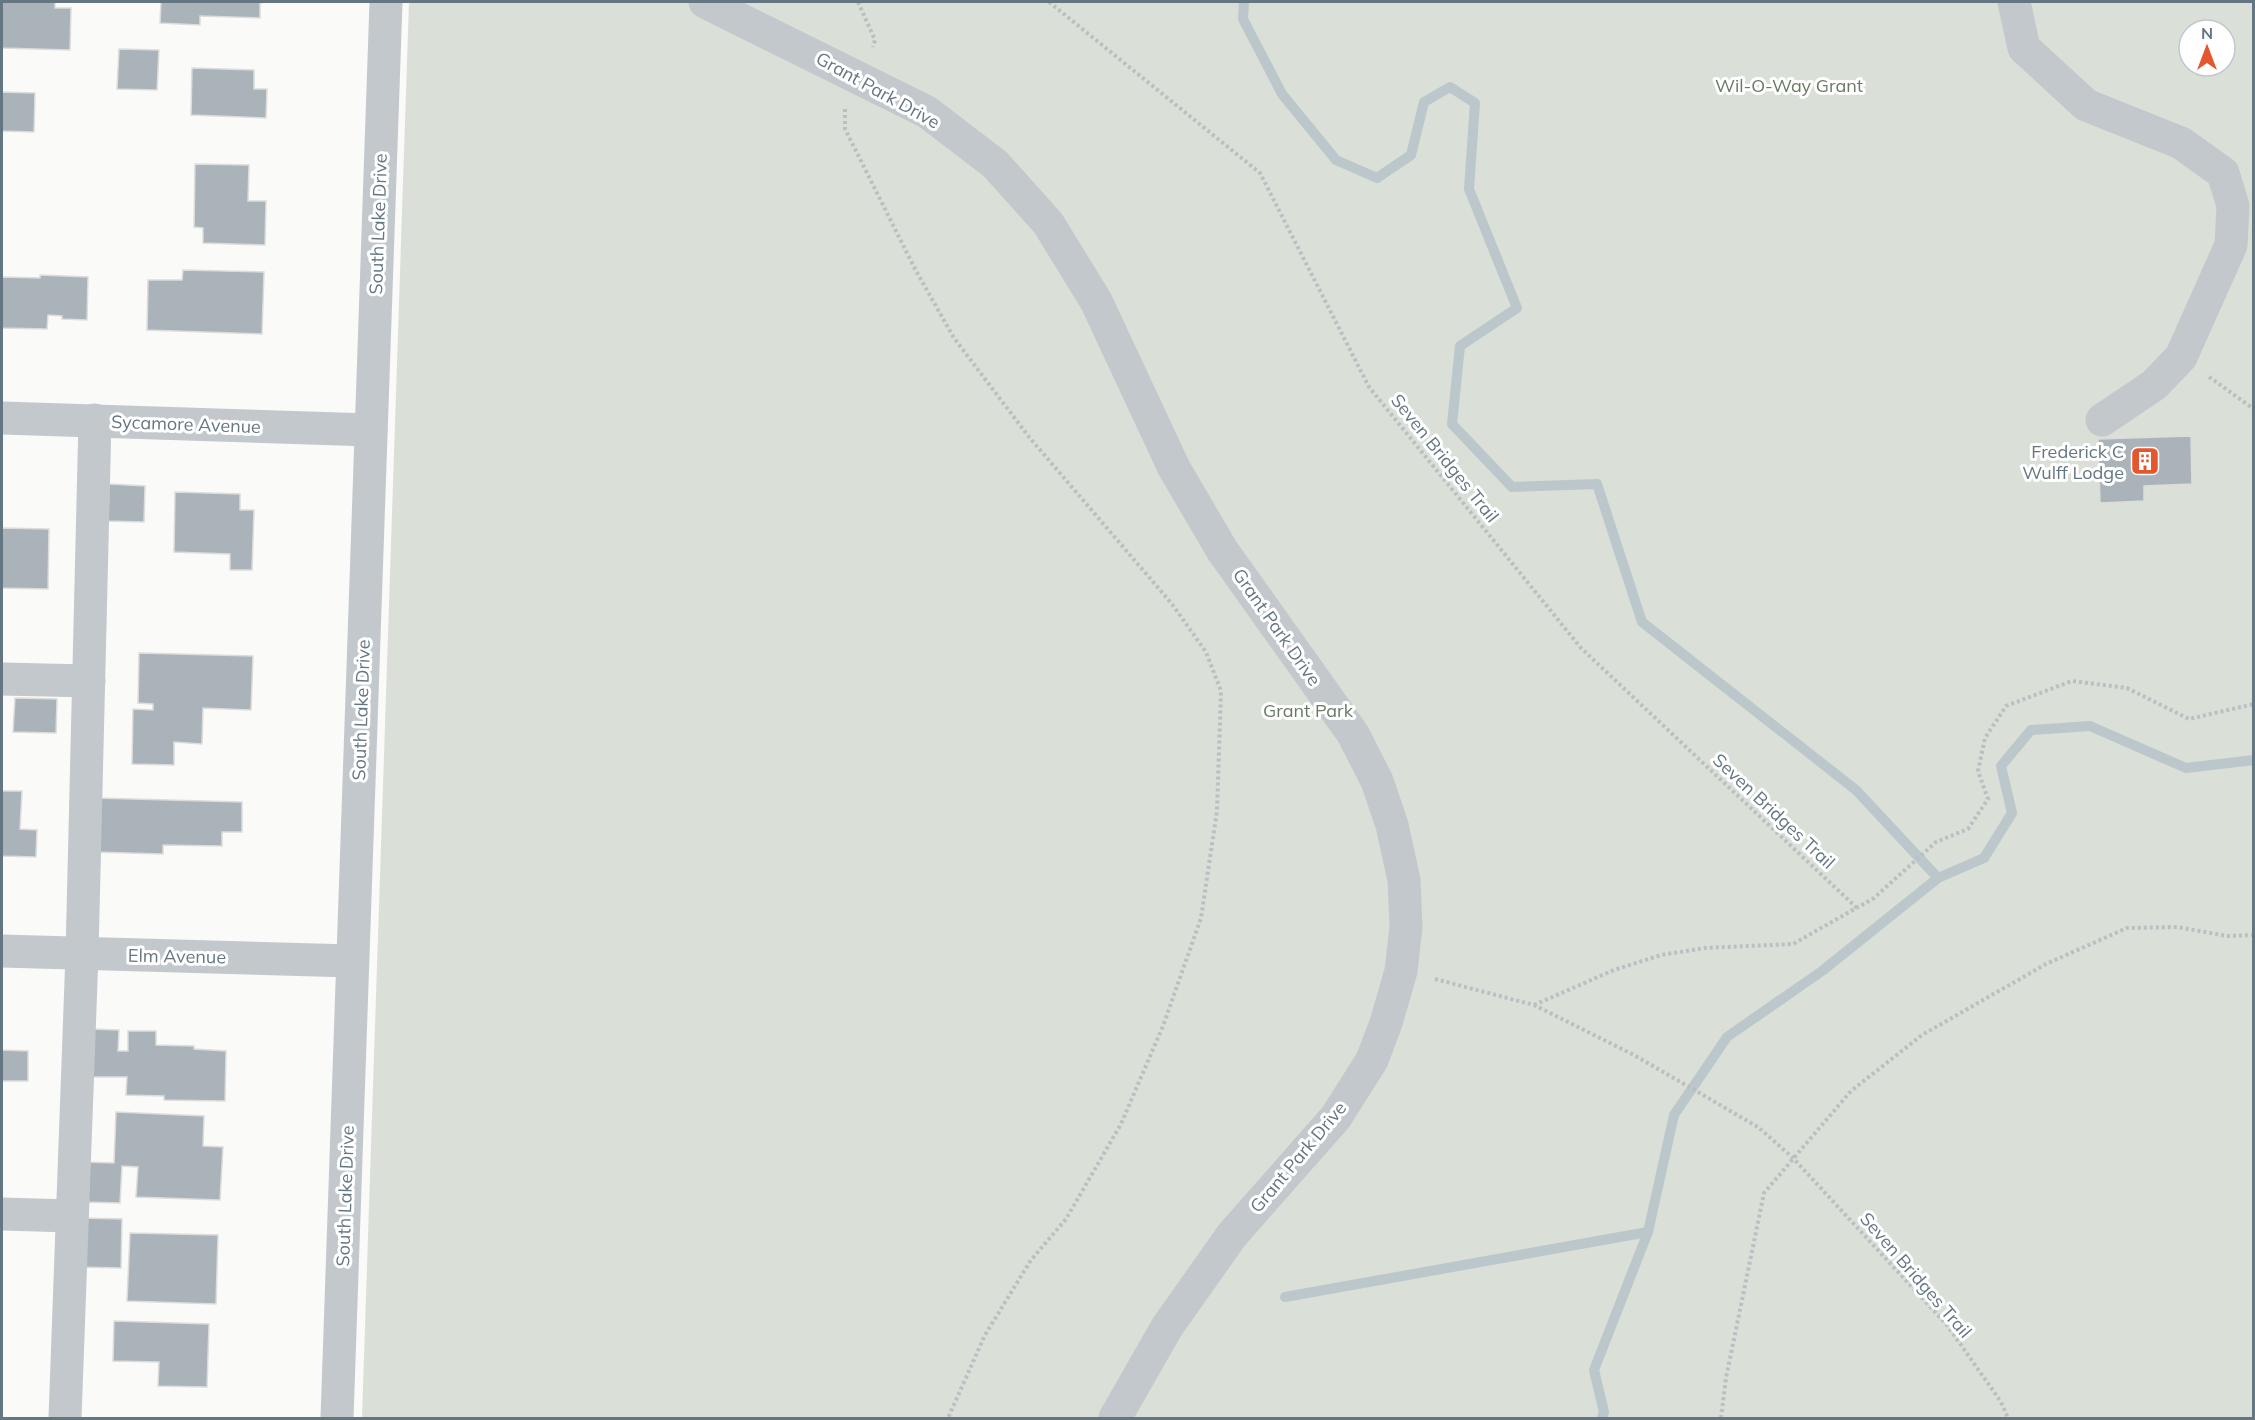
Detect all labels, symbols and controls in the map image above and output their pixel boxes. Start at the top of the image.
north arrow [2177,18,2237,78]
text: N [2201,23,2213,43]
street label: Grant Park Drive [812,46,944,134]
park label: Wil-O-Way Grant [1715,74,1863,97]
street label: South Lake Drive [364,153,392,295]
street label: Seven Bridges Trail [1386,389,1504,527]
street label: Sycamore Avenue [111,410,261,438]
place label: Frederick C Wulff Lodge [2022,440,2124,484]
building icon: Frederick C Wulff Lodge [2129,445,2161,477]
street label: Grant Park Drive [1228,564,1326,690]
street label: South Lake Drive [347,639,375,781]
park label: Grant Park [1263,699,1354,722]
street label: Seven Bridges Trail [1708,748,1840,874]
street label: Elm Avenue [128,944,226,968]
street label: Grant Park Drive [1245,1097,1351,1217]
street label: South Lake Drive [331,1125,359,1267]
street label: Seven Bridges Trail [1855,1208,1977,1342]

